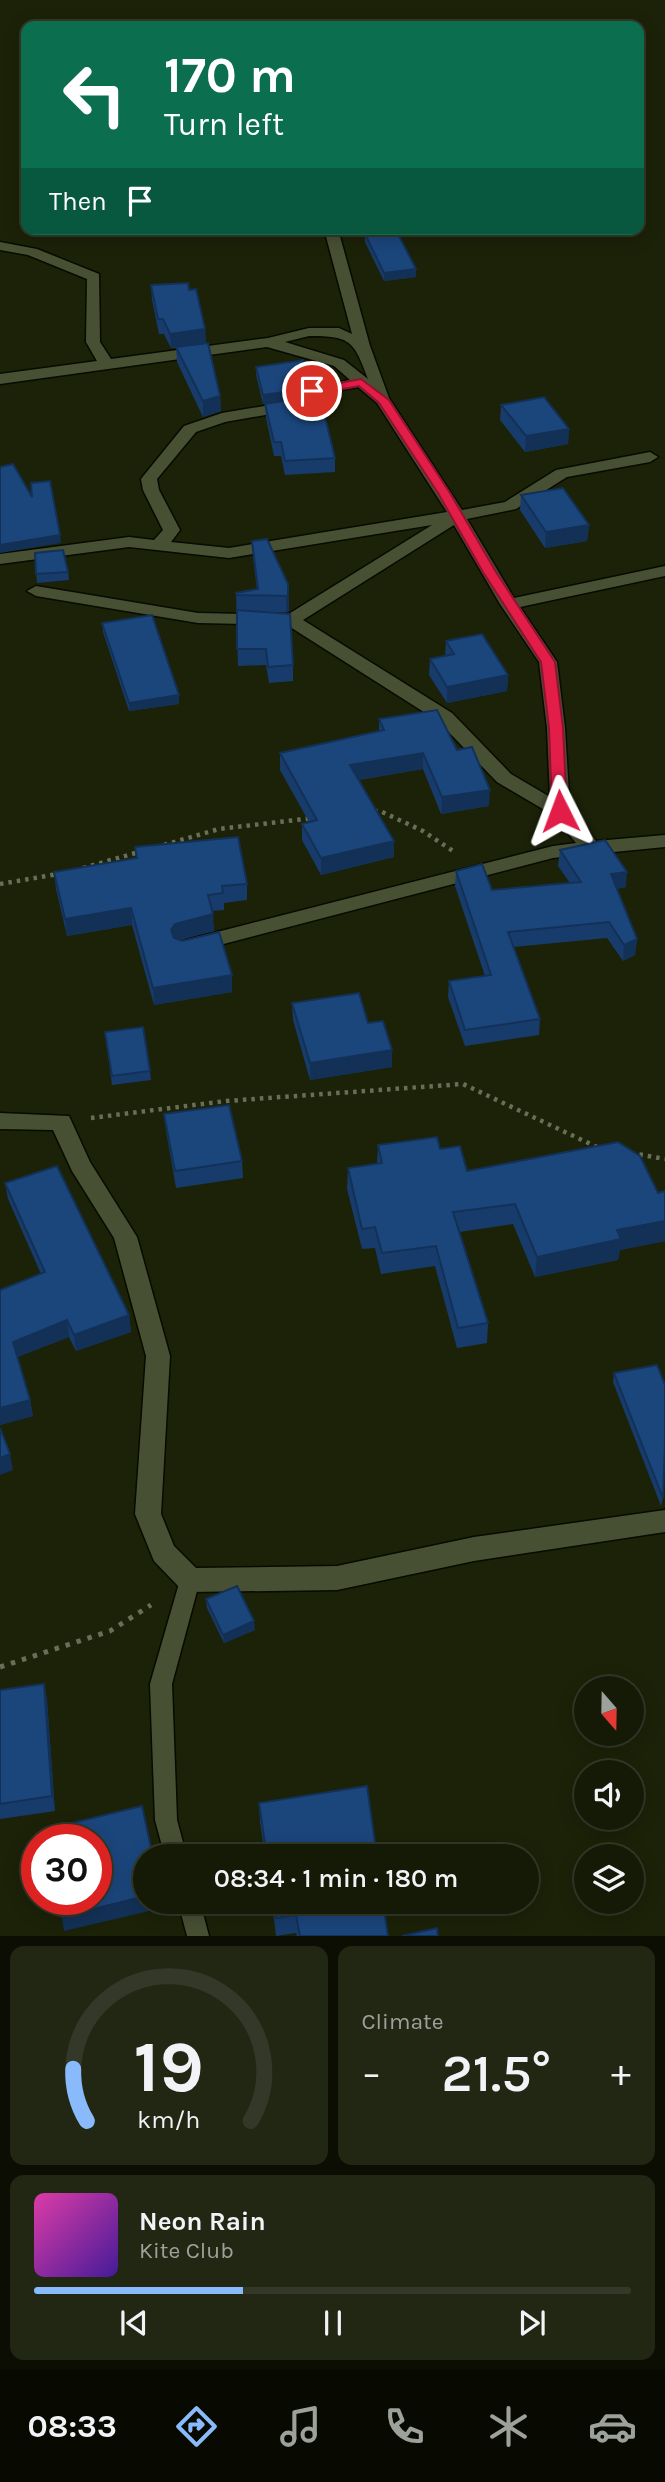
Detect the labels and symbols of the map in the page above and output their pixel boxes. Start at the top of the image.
pin [282,361,342,421]
position arrow [523,774,597,848]
north arrow [574,1676,644,1746]
speed limit sign: 30 [21,1824,112,1915]

